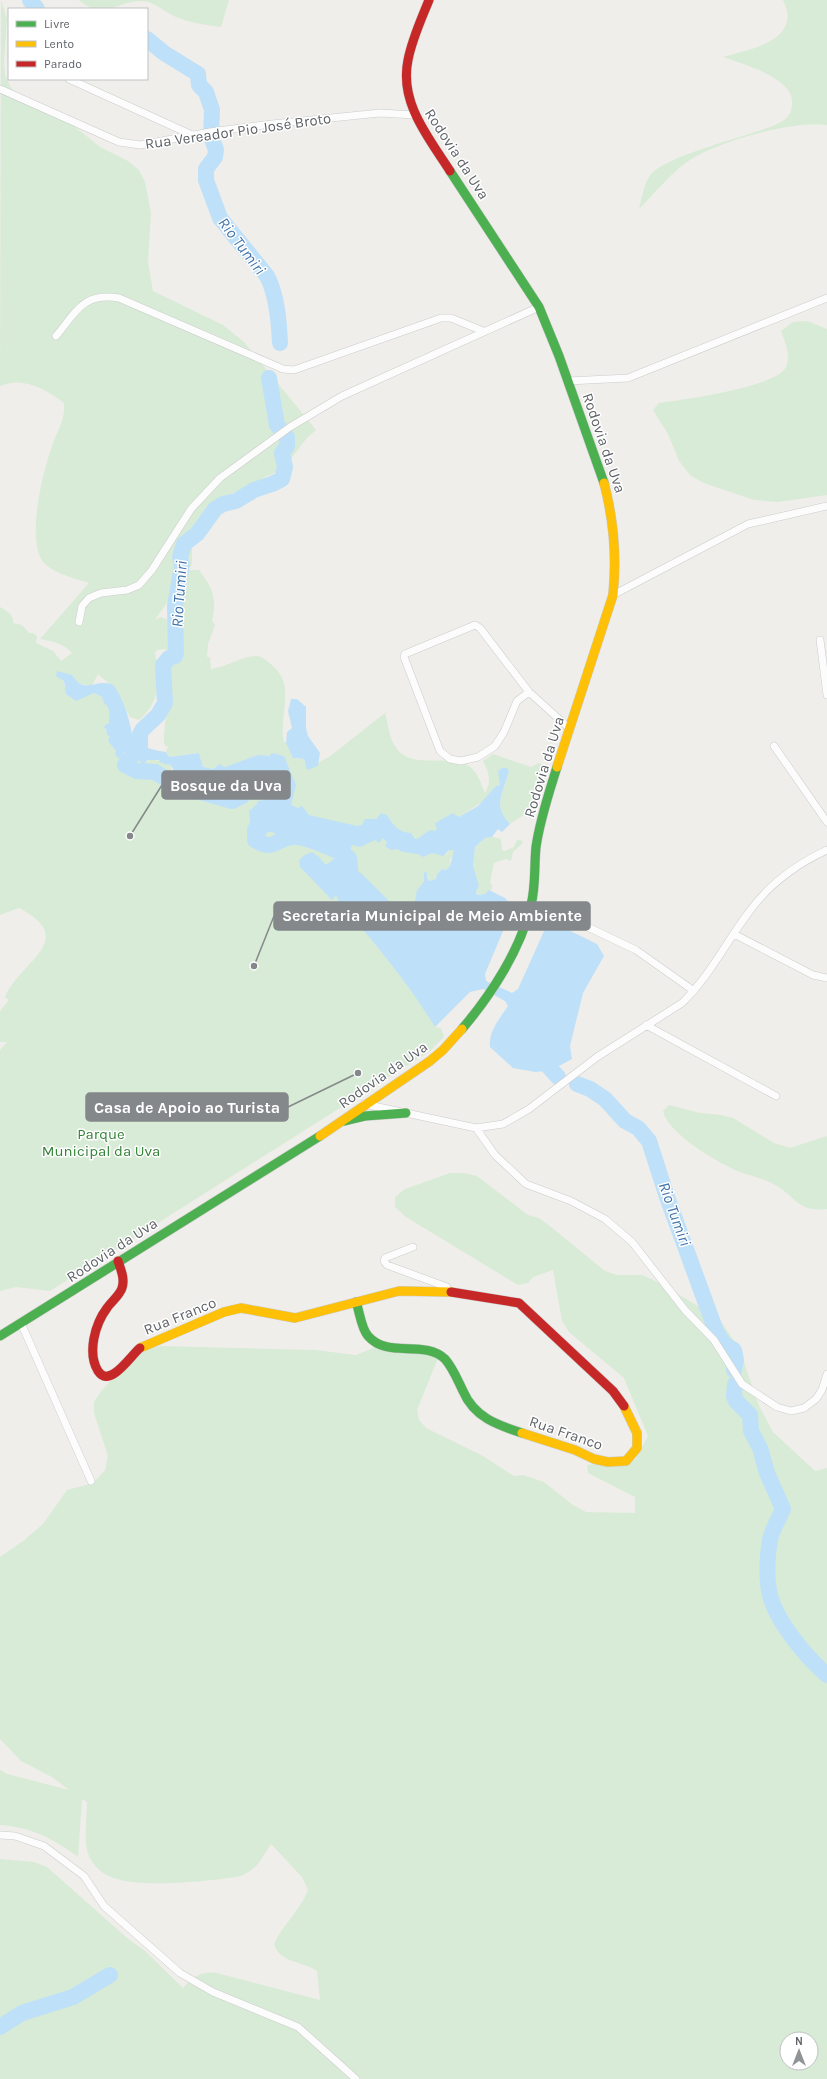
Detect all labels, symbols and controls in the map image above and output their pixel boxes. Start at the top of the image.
legend [8,8,148,80]
text: Livre [44,17,70,31]
text: Lento [44,37,74,51]
text: Parado [44,57,82,71]
street label: Rodovia da Uva [421,105,493,203]
street label: Rua Vereador Pio José Broto [144,109,332,153]
water label: Rio Tumiri [214,214,270,278]
street label: Rodovia da Uva [578,391,630,495]
water label: Rio Tumiri [167,560,191,628]
street label: Rodovia da Uva [520,714,568,820]
callout: Bosque da Uva [162,771,290,799]
text: Bosque da Uva [170,776,282,795]
callout: Secretaria Municipal de Meio Ambiente [274,902,590,930]
text: Secretaria Municipal de Meio Ambiente [282,906,582,925]
street label: Rodovia da Uva [335,1038,431,1112]
callout: Casa de Apoio ao Turista [86,1093,288,1121]
text: Casa de Apoio ao Turista [94,1098,280,1117]
park label: Parque Municipal da Uva [42,1125,160,1160]
water label: Rio Tumiri [655,1179,695,1249]
street label: Rodovia da Uva [63,1214,161,1286]
street label: Rua Franco [141,1293,219,1339]
street label: Rua Franco [527,1412,605,1454]
north arrow [779,2031,819,2071]
text: N [795,2035,803,2048]

